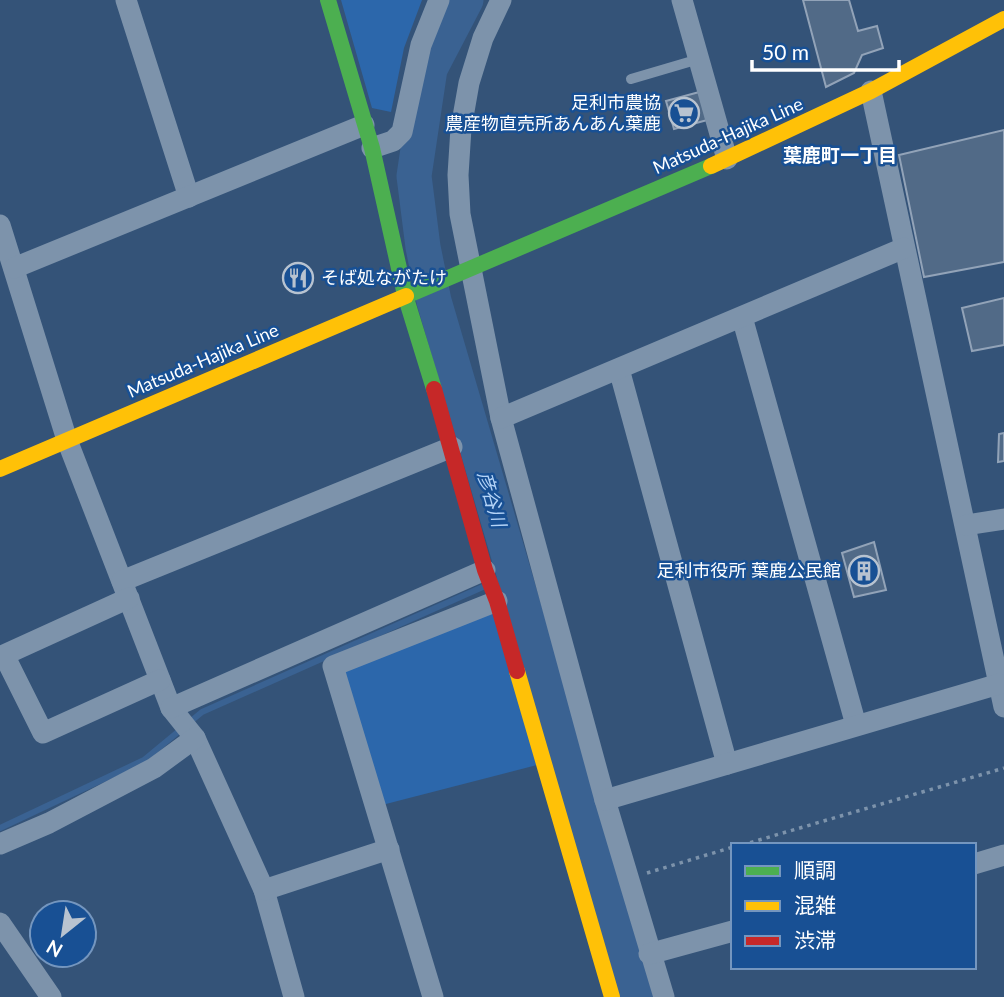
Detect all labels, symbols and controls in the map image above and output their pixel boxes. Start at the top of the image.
scale bar [752,28,899,72]
text: 50 m [762,39,809,64]
place label: 足利市農協 農産物直売所あんあん葉鹿 [445,91,661,134]
street label: Matsuda-Hajika Line [649,92,806,178]
supermarket icon: 足利市農協 農産物直売所あんあん葉鹿 [667,96,701,130]
district label: 葉鹿町一丁目 [783,143,897,166]
restaurant icon: そば処ながたけ [281,261,315,295]
place label: そば処ながたけ [321,266,447,288]
street label: Matsuda-Hajika Line [124,318,282,402]
water label: 彦谷川 [474,468,512,531]
building icon: 足利市役所 葉鹿公民館 [847,554,881,588]
place label: 足利市役所 葉鹿公民館 [656,559,841,581]
legend [731,843,976,969]
text: 順調 [794,857,836,882]
text: 混雑 [794,892,836,917]
north arrow [28,899,98,969]
text: 渋滞 [794,927,836,952]
text: N [42,936,66,963]

